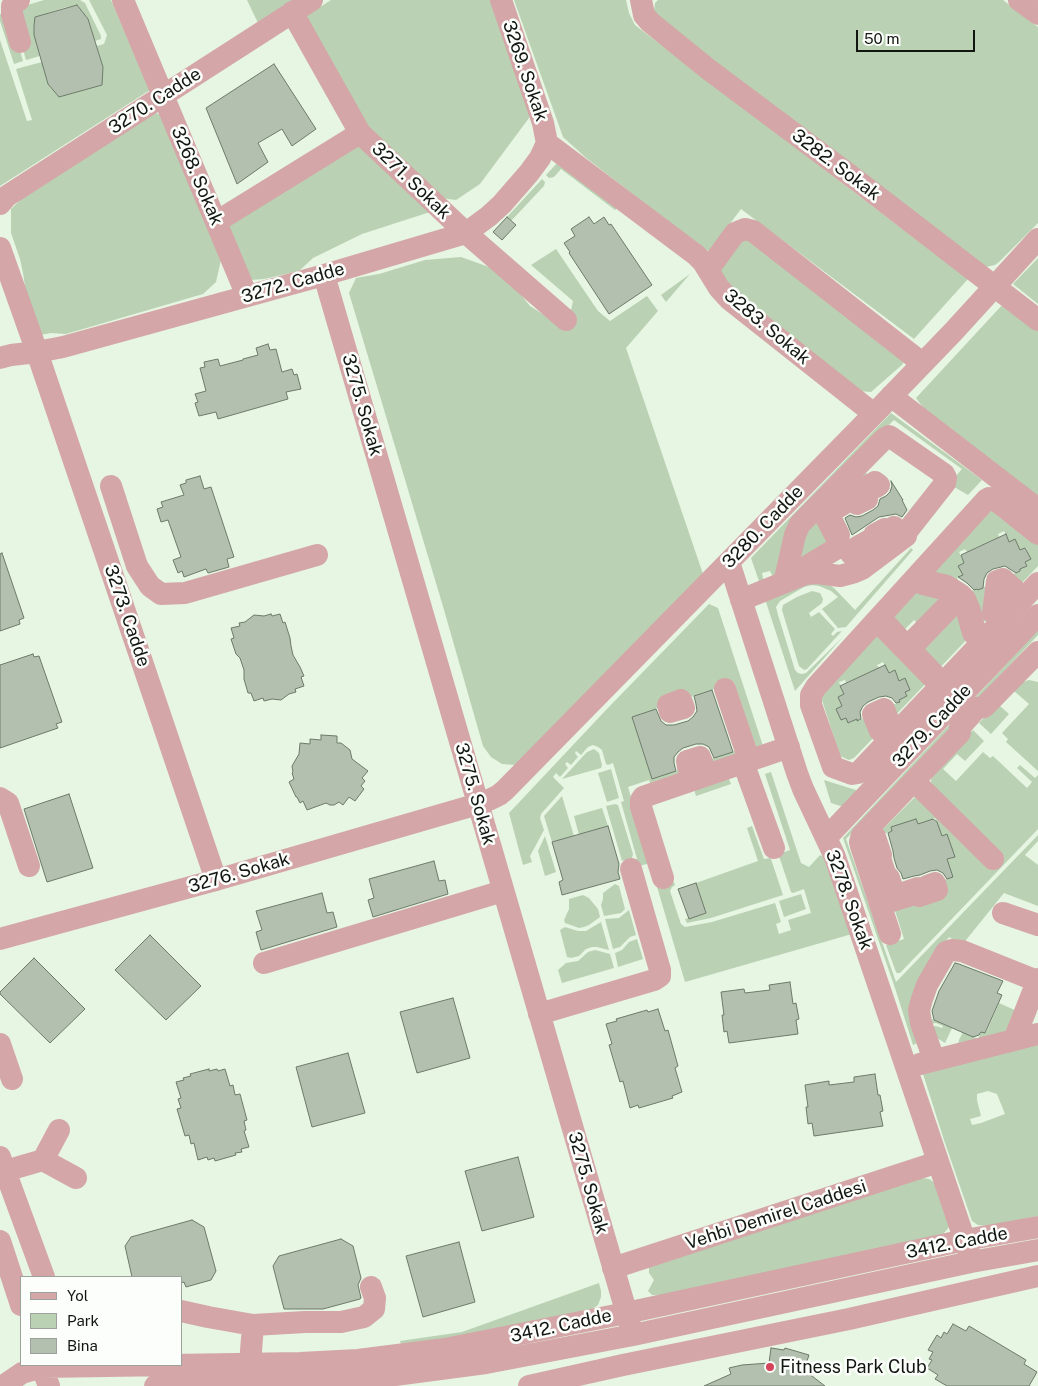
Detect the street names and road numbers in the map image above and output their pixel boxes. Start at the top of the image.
street label: 3269. Sokak [498,18,552,124]
street label: 3270. Cadde [105,63,205,139]
street label: 3268. Sokak [166,123,228,229]
street label: 3282. Sokak [788,125,884,205]
street label: 3271. Sokak [367,138,455,224]
street label: 3272. Cadde [239,258,347,308]
street label: 3283. Sokak [720,285,814,369]
street label: 3275. Sokak [337,352,387,458]
street label: 3280. Cadde [718,481,808,573]
street label: 3273. Cadde [100,562,154,670]
street label: 3279. Cadde [888,680,976,772]
street label: 3275. Sokak [450,741,500,847]
street label: 3278. Sokak [821,847,877,953]
street label: 3276. Sokak [186,848,292,898]
street label: 3275. Sokak [563,1130,613,1236]
street label: Vehbi Demirel Caddesi [683,1176,869,1254]
street label: 3412. Cadde [904,1223,1010,1263]
street label: 3412. Cadde [508,1305,614,1347]

